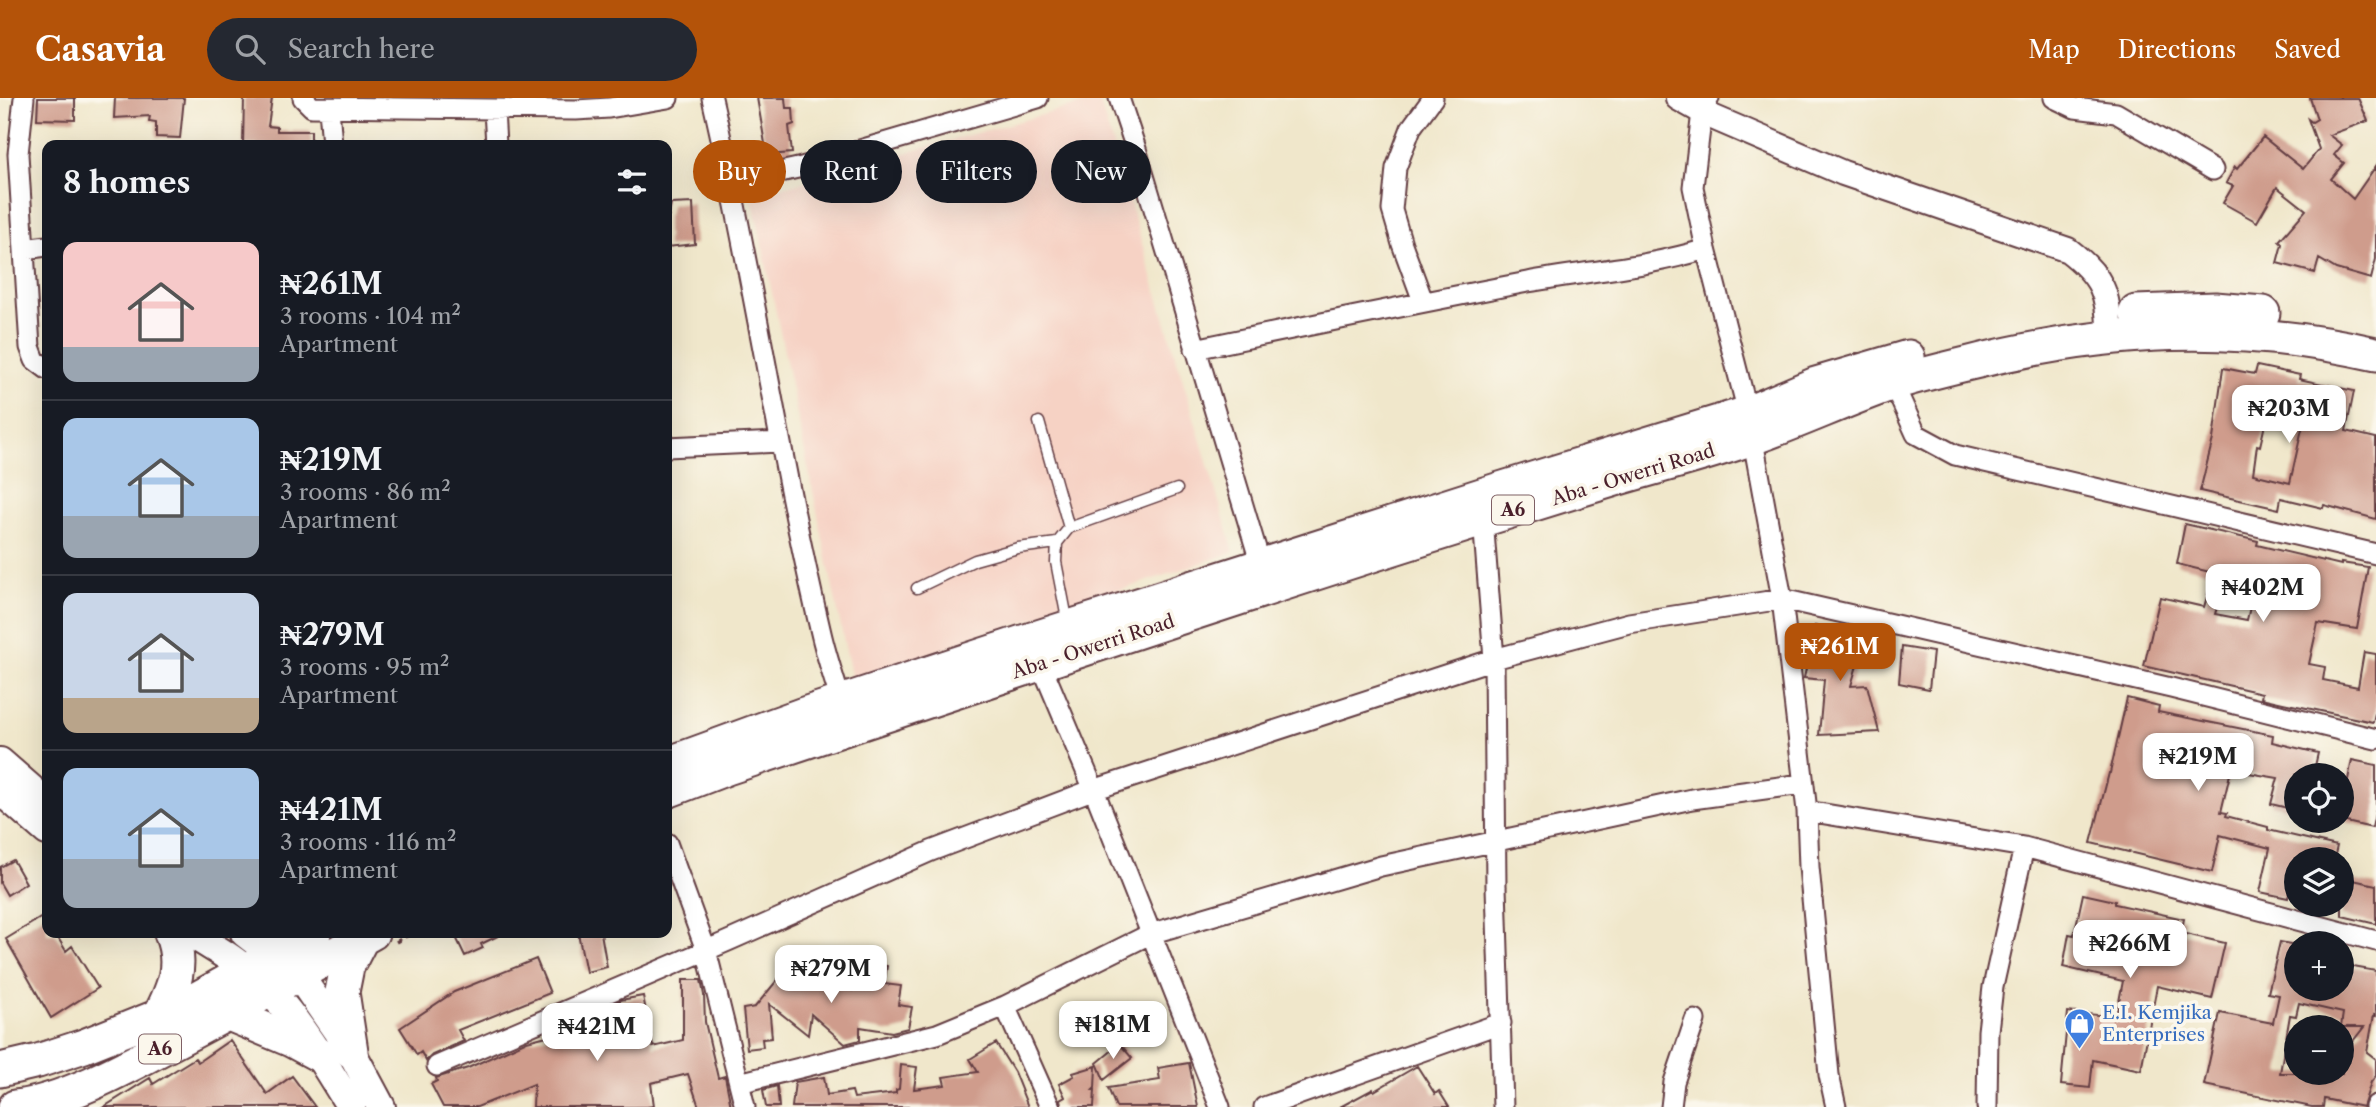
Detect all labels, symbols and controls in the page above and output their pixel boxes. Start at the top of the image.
search box [207,18,697,81]
text: Casavia [35,29,165,70]
icon: search [231,30,269,68]
text: Search here [287,33,435,65]
text: Map [2028,35,2080,64]
text: Directions [2118,35,2236,64]
text: Saved [2274,35,2341,64]
chip: Buy [693,140,786,203]
chip: Rent [800,140,902,203]
chip: Filters [916,140,1037,203]
chip: New [1051,140,1151,203]
icon: filters [613,163,651,201]
text: 8 homes [63,164,190,201]
text: ₦261M [280,265,383,302]
icon: home [119,270,203,354]
text: 3 rooms · 104 m² [280,302,461,330]
text: Apartment [280,330,398,358]
pin: ₦203M [2240,386,2338,445]
text: ₦203M [2248,394,2330,422]
street label: Aba - Owerri Road [1548,439,1718,511]
text: ₦219M [280,441,383,478]
icon: home [119,446,203,530]
text: 3 rooms · 86 m² [280,478,451,506]
road number: A6 [1492,496,1534,524]
text: Apartment [280,506,398,534]
pin: ₦402M [2214,564,2312,624]
text: ₦402M [2222,573,2304,601]
street label: Aba - Owerri Road [1008,609,1178,684]
text: ₦279M [280,616,385,653]
icon: home [119,621,203,705]
pin: ₦261M [1791,624,1889,683]
text: ₦261M [1801,632,1879,660]
text: 3 rooms · 95 m² [280,653,449,681]
text: Apartment [280,681,398,709]
pin: ₦219M [2149,734,2247,793]
text: ₦219M [2159,742,2237,770]
map controls [2284,763,2354,1085]
button: locate [2284,763,2354,833]
text: ₦421M [280,791,383,828]
icon: home [119,796,203,880]
text: 3 rooms · 116 m² [280,828,456,856]
button: layers [2284,847,2354,917]
text: Apartment [280,856,398,884]
pin: ₦266M [2081,920,2179,980]
text: ₦266M [2089,929,2171,957]
button: + [2284,931,2354,1001]
pin: ₦279M [782,946,880,1005]
text: ₦279M [791,954,871,982]
place label: E.I. Kemjika Enterprises [2102,1001,2212,1046]
pin: ₦181M [1064,1002,1162,1061]
pin: ₦421M [548,1004,646,1063]
shop icon: E.I. Kemjika Enterprises [2062,1006,2096,1050]
text: ₦181M [1075,1010,1151,1038]
text: ₦421M [558,1012,636,1040]
button: − [2284,1015,2354,1085]
road number: A6 [139,1034,181,1064]

